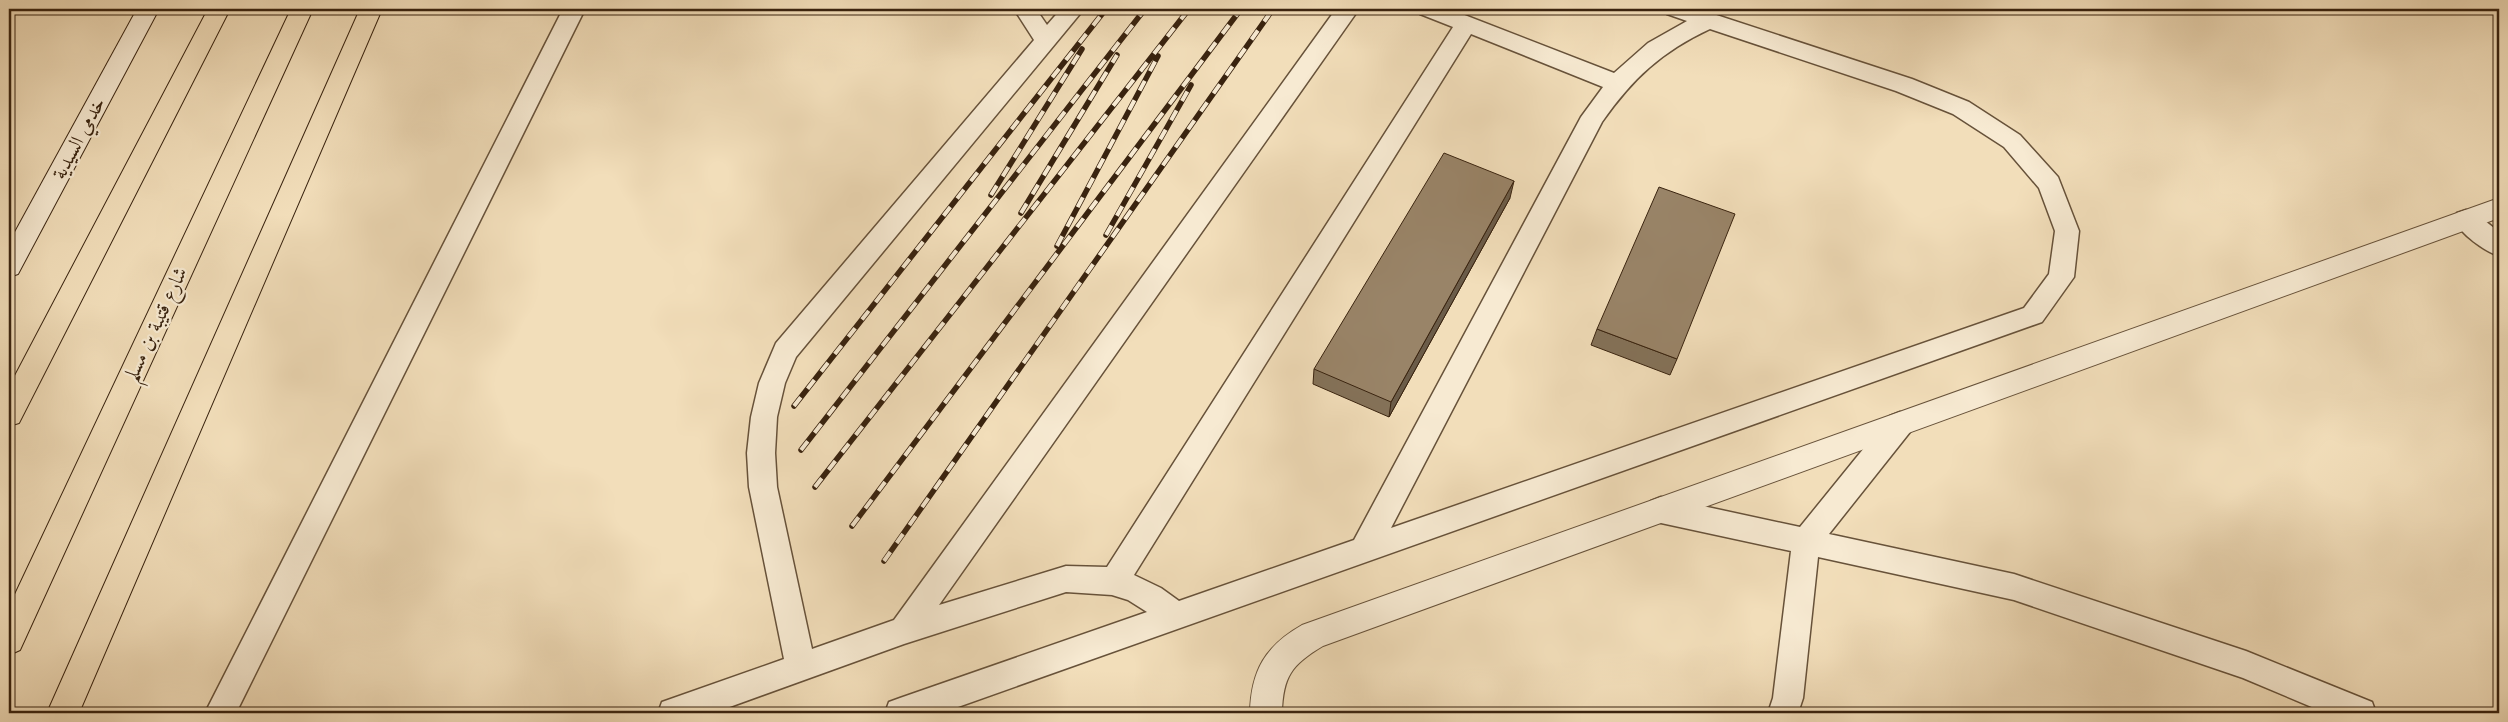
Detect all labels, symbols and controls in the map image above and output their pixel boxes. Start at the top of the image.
street label: خدمي السيدية [50,95,113,185]
street label: شارع قتيبة بن مسلم [121,264,200,389]

